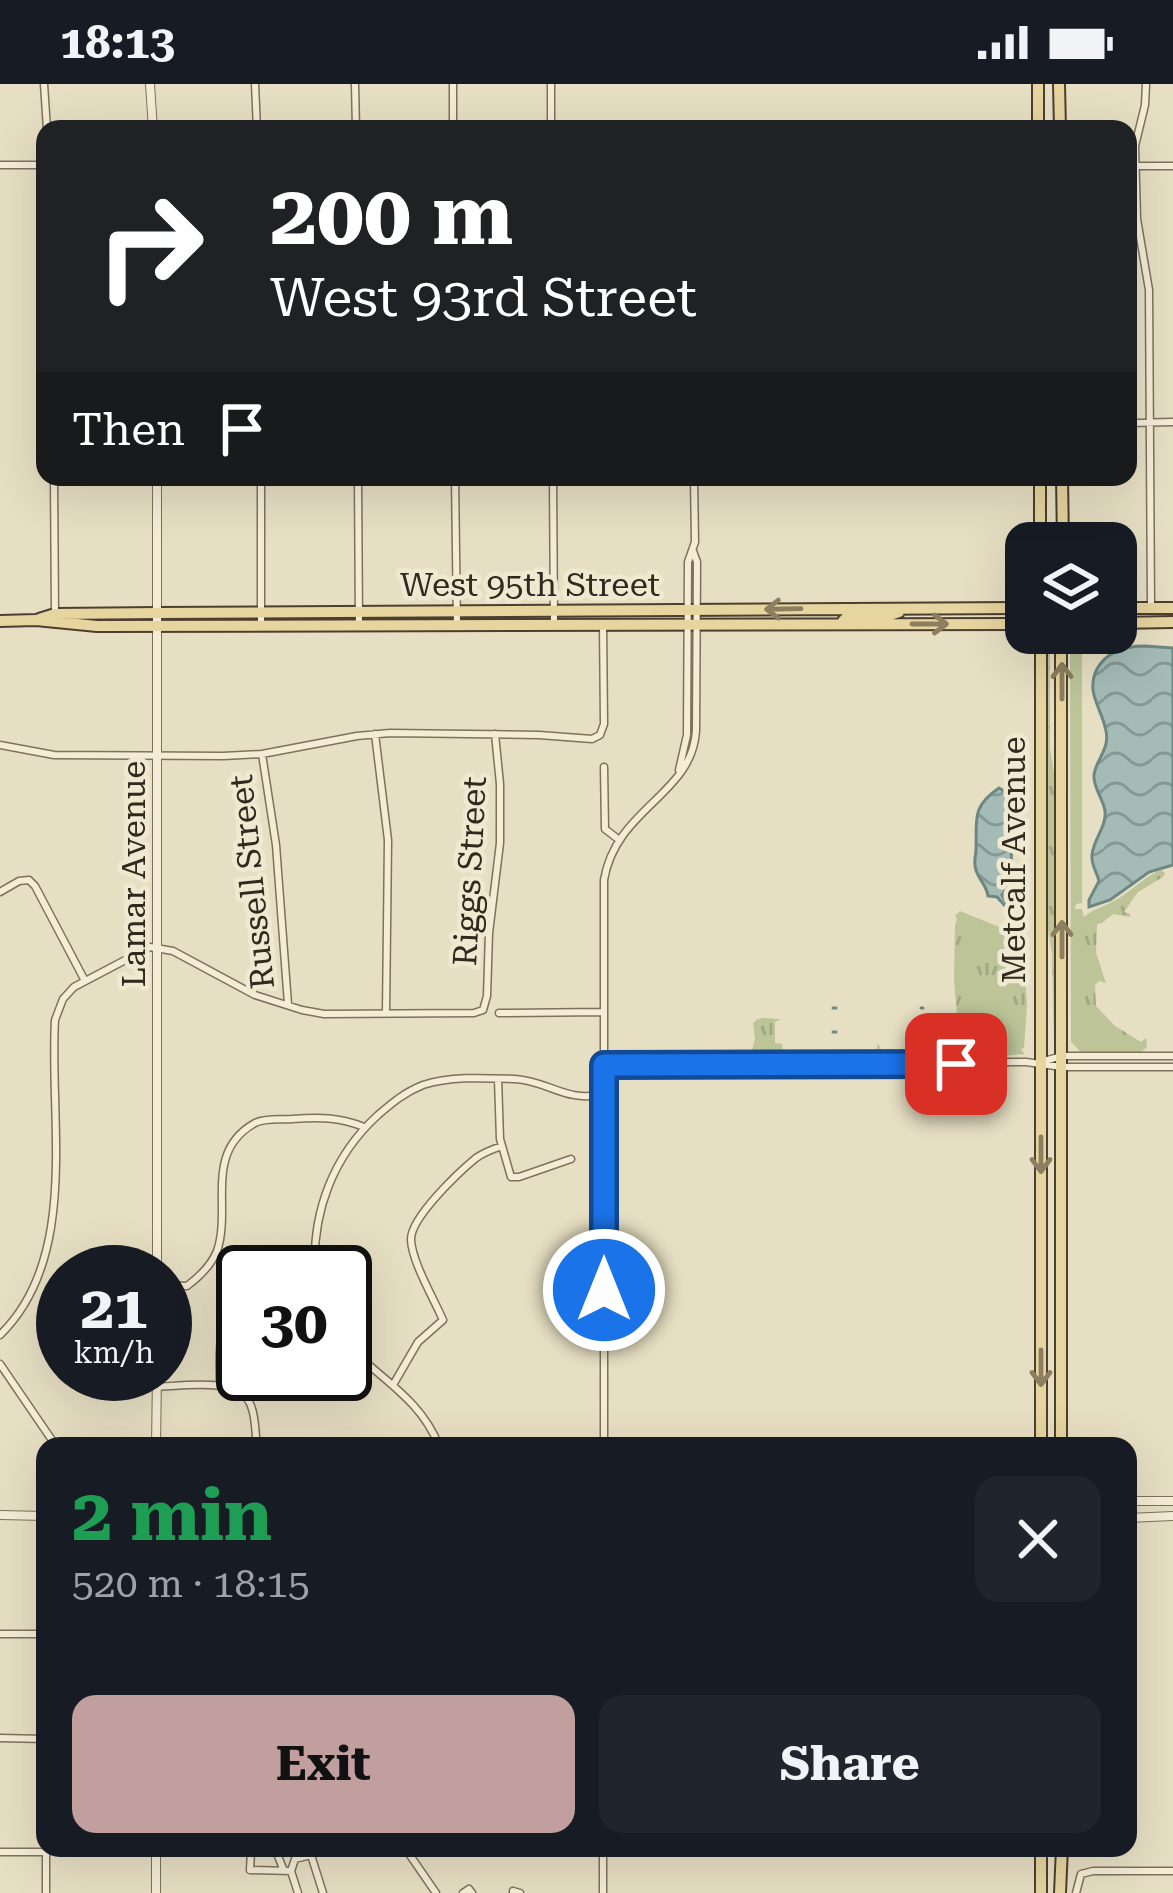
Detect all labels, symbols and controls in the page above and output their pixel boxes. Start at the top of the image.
text: 18:13 [60,16,175,69]
text: 200 m [270,166,513,264]
icon: right [72,168,228,324]
text: West 93rd Street [270,266,697,329]
icon: arrive [209,396,275,462]
text: Then [72,403,185,456]
map controls [1005,522,1137,654]
button: layers [1005,522,1137,654]
street label: West 95th Street [400,565,660,604]
one-way arrow [764,598,803,620]
one-way arrow [910,613,949,635]
one-way arrow [1050,662,1073,701]
street label: Metcalf Avenue [994,736,1033,984]
street label: Lamar Avenue [114,761,153,987]
street label: Russell Street [221,773,282,991]
street label: Riggs Street [445,775,494,967]
one-way arrow [1051,920,1073,959]
pin [905,1013,1007,1115]
icon: arrive [923,1031,989,1097]
one-way arrow [1029,1135,1052,1174]
position arrow [541,1227,667,1353]
speed limit sign: 30 [216,1245,372,1401]
text: 21 [80,1272,148,1343]
text: km/h [74,1335,154,1370]
one-way arrow [1030,1348,1052,1387]
text: 2 min [72,1473,272,1558]
button: close [975,1476,1101,1602]
text: 520 m · 18:15 [72,1561,310,1607]
button: Exit [72,1695,575,1833]
button: Share [599,1695,1101,1833]

